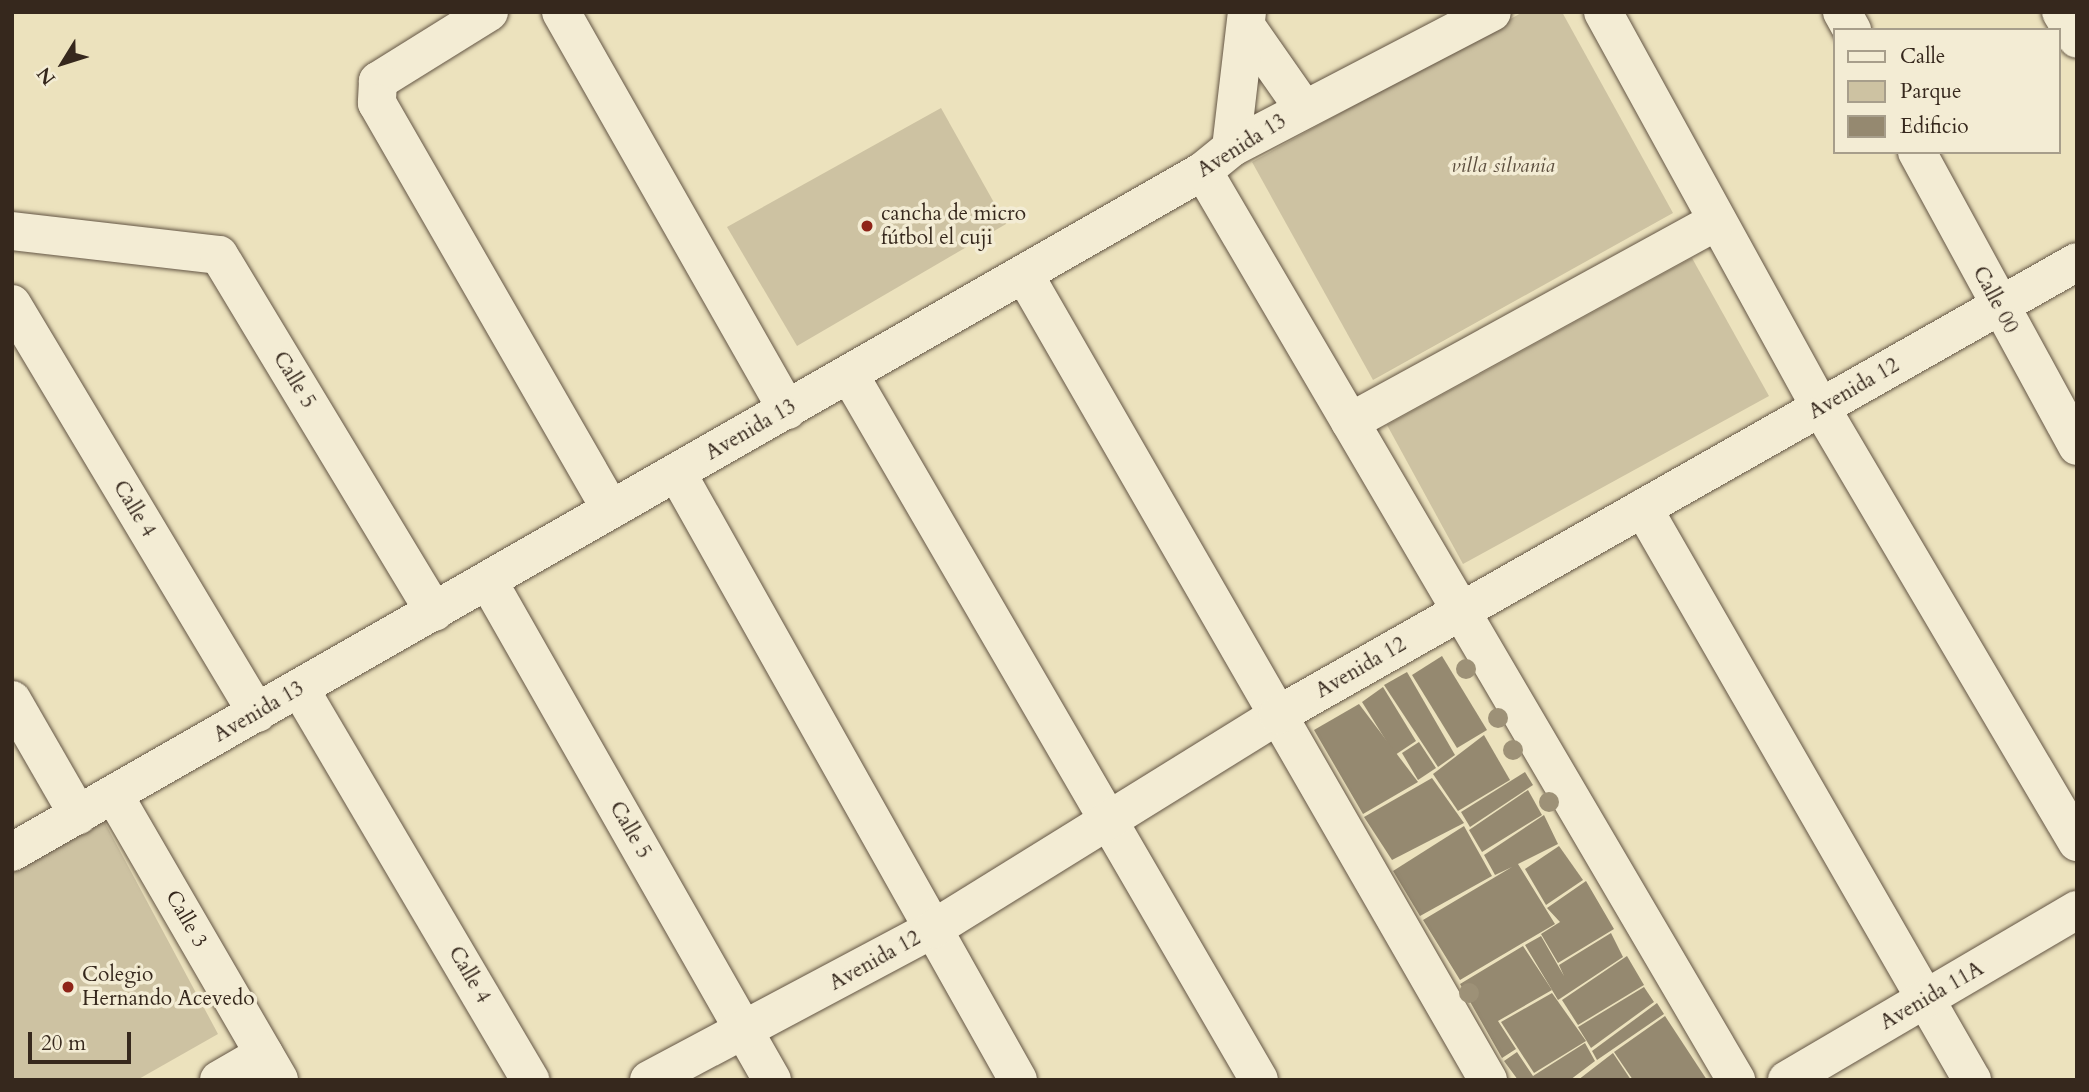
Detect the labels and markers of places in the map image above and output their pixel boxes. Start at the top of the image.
place label: cancha de micro fútbol el cuji [881,201,1026,251]
marker: cancha de micro fútbol el cuji [859,218,875,234]
place label: Colegio Hernando Acevedo [82,962,255,1012]
marker: Colegio Hernando Acevedo [60,979,76,995]

